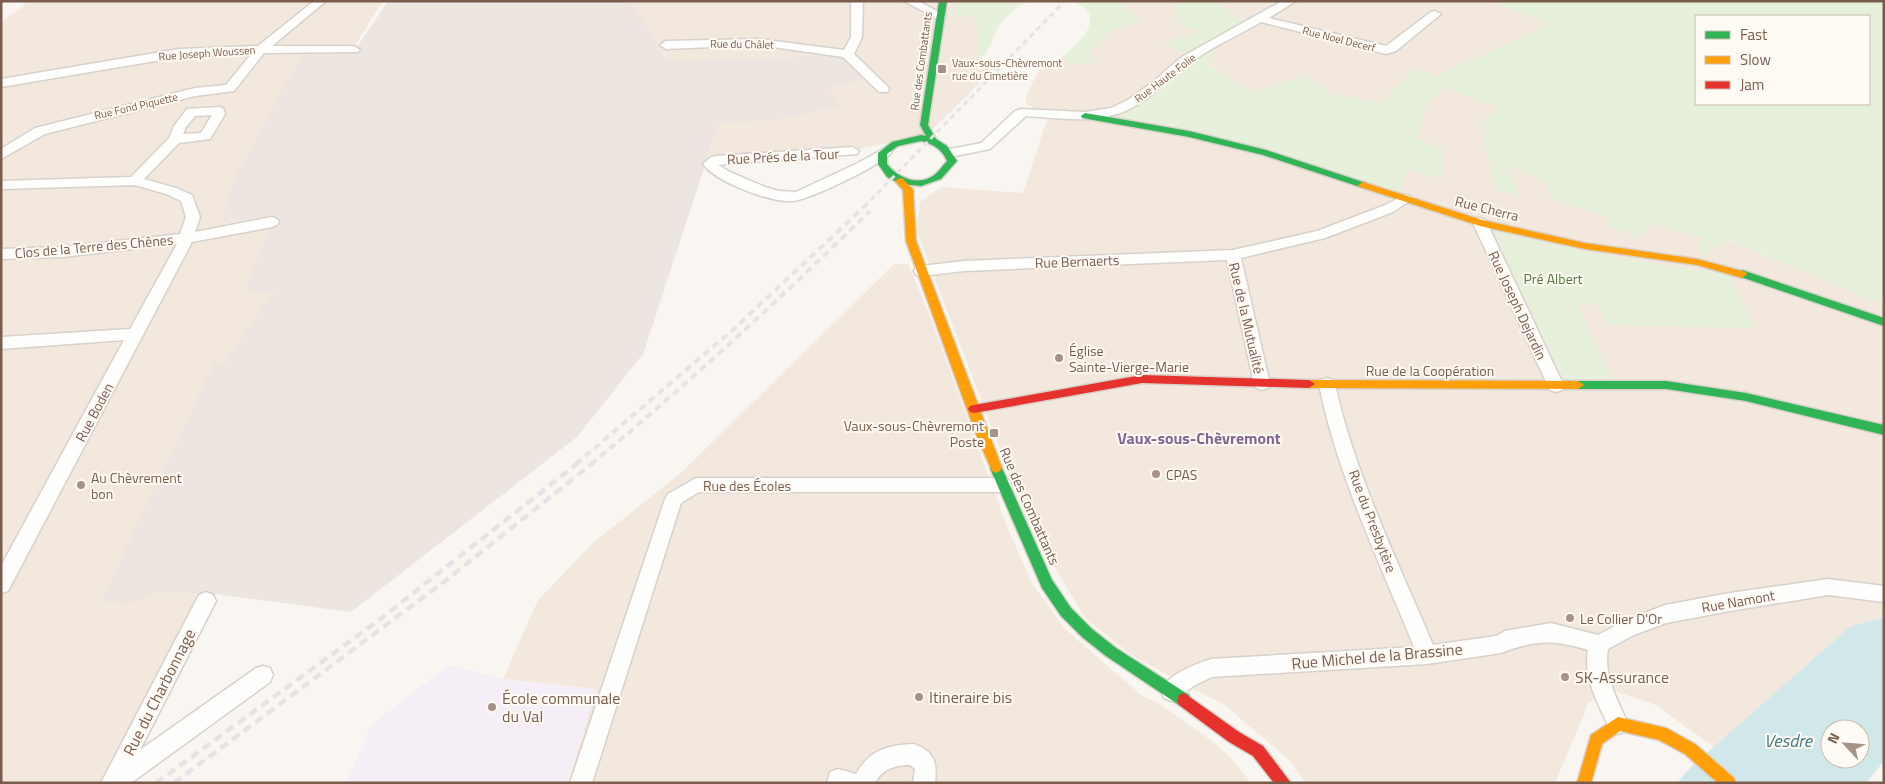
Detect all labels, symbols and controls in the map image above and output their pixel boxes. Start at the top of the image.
street label: Rue des Combattants [906,11,936,111]
legend [1695,15,1870,105]
street label: Rue Noel Decerf [1301,22,1377,56]
text: Fast [1740,23,1768,46]
street label: Rue du Châlet [710,35,774,53]
street label: Rue Joseph Woussen [158,42,256,64]
text: Slow [1740,48,1771,71]
street label: Rue Haute Folie [1131,49,1199,106]
place label: Vaux-sous-Chèvremont rue du Cimetière [952,55,1062,84]
marker: Vaux-sous-Chèvremont rue du Cimetière [936,63,948,75]
text: Jam [1740,73,1764,96]
street label: Rue Fond Piquette [93,88,180,123]
street label: Rue Prés de la Tour [726,143,840,169]
street label: Rue Cherra [1453,190,1521,226]
street label: Clos de la Terre des Chênes [14,229,174,263]
street label: Rue Joseph Dejardin [1484,247,1552,363]
street label: Rue Bernaerts [1034,249,1120,273]
street label: Rue de la Mutualité [1224,260,1270,376]
park label: Pré Albert [1524,268,1583,289]
place label: Église Sainte-Vierge-Marie [1069,340,1189,377]
marker: Église Sainte-Vierge-Marie [1053,352,1065,364]
street label: Rue de la Coopération [1366,360,1494,381]
street label: Rue Boden [70,379,118,445]
place label: Vaux-sous-Chèvremont Poste [844,415,984,452]
district label: Vaux-sous-Chèvremont [1117,426,1281,450]
marker: Vaux-sous-Chèvremont Poste [988,427,1000,439]
street label: Rue des Combattants [995,444,1065,568]
place label: CPAS [1166,464,1197,485]
place label: Au Chèvrement bon [91,467,182,504]
street label: Rue du Presbytère [1344,467,1402,575]
marker: CPAS [1150,468,1162,480]
street label: Rue des Écoles [703,475,791,496]
marker: Au Chèvrement bon [75,479,87,491]
street label: Rue Namont [1700,584,1776,618]
place label: Le Collier D'Or [1580,608,1662,629]
marker: Le Collier D'Or [1564,612,1576,624]
street label: Rue du Charbonnage [117,624,201,760]
street label: Rue Michel de la Brassine [1291,637,1463,675]
place label: SK-Assurance [1575,665,1669,689]
marker: SK-Assurance [1559,671,1571,683]
place label: Itineraire bis [929,685,1012,709]
place label: École communale du Val [502,686,620,728]
marker: Itineraire bis [913,691,925,703]
marker: École communale du Val [486,701,498,713]
north arrow [1820,719,1870,769]
water label: Vesdre [1764,727,1814,754]
text: N [1821,729,1844,747]

